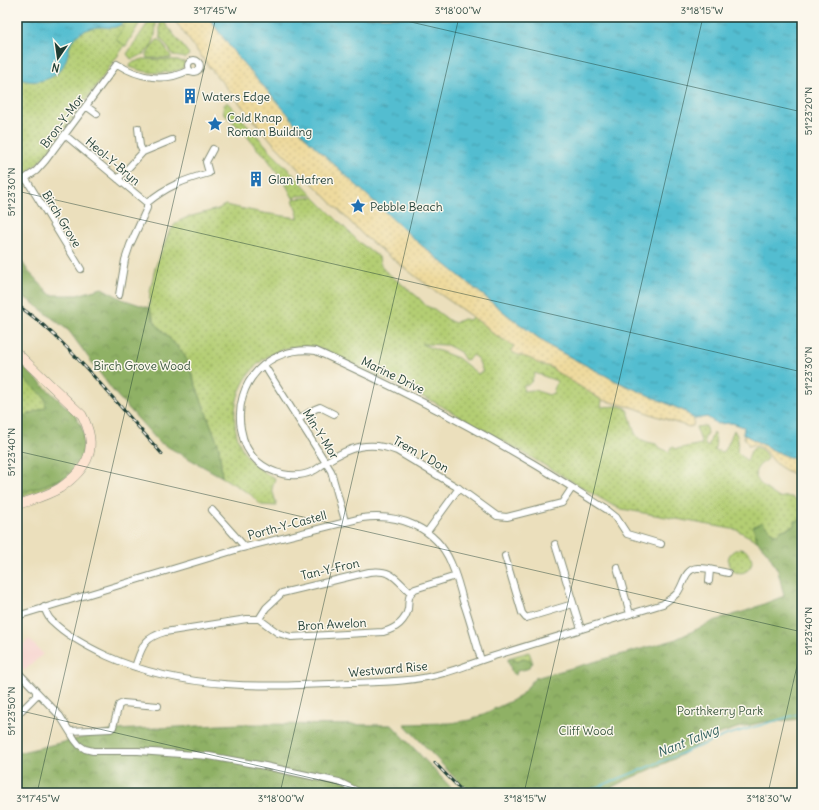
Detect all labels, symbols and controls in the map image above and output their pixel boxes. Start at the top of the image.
text: 3°17'45"W [193,4,237,17]
text: 3°18'00"W [435,4,481,17]
text: 3°18'15"W [681,4,723,17]
north arrow [38,38,78,78]
text: N [50,60,61,75]
building icon: Waters Edge [181,87,199,105]
text: 51°23'20"N [802,87,815,135]
place label: Waters Edge [202,89,270,104]
street label: Bron-Y-Mor [37,91,87,151]
place label: Cold Knap Roman Building [227,110,312,139]
place icon: Cold Knap Roman Building [206,115,224,133]
street label: Heol-Y-Bryn [83,134,143,188]
text: 51°23'30"N [5,168,18,216]
building icon: Glan Hafren [247,170,265,188]
place label: Glan Hafren [268,172,333,187]
street label: Birch Grove [39,188,85,250]
place icon: Pebble Beach [349,197,367,215]
place label: Pebble Beach [370,199,443,214]
text: 51°23'30"N [802,347,815,395]
street label: Marine Drive [359,353,427,397]
park label: Birch Grove Wood [93,358,191,373]
street label: Min-Y-Mor [300,406,342,462]
text: 51°23'40"N [5,428,18,476]
street label: Trem Y Don [390,433,452,476]
street label: Porth-Y-Castell [246,507,328,543]
street label: Tan-Y-Fron [299,555,361,583]
text: 51°23'40"N [802,607,815,655]
street label: Bron Awelon [297,615,367,633]
street label: Westward Rise [348,658,428,680]
text: 51°23'50"N [5,687,18,735]
park label: Porthkerry Park [677,703,763,718]
water label: Nant Talwg [655,720,723,761]
park label: Cliff Wood [558,723,614,738]
text: 3°17'45"W [16,792,60,805]
text: 3°18'00"W [258,792,304,805]
text: 3°18'15"W [504,792,546,805]
text: 3°18'30"W [746,792,792,805]

